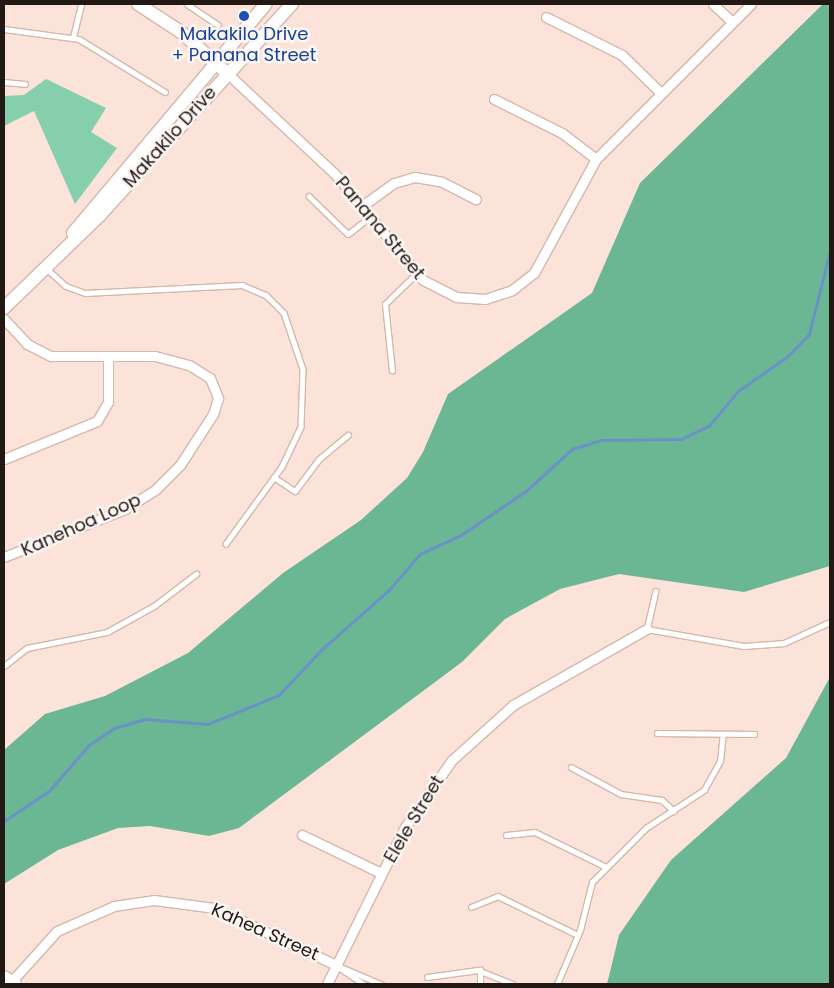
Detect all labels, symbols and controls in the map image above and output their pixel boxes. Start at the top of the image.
marker: Makakilo Drive + Panana Street [238,10,250,22]
place label: Makakilo Drive + Panana Street [172,24,316,66]
street label: Makakilo Drive [119,82,221,192]
street label: Panana Street [331,172,429,284]
street label: Kanehoa Loop [18,489,144,561]
street label: Elele Street [380,771,448,867]
street label: Kahea Street [208,899,322,965]

